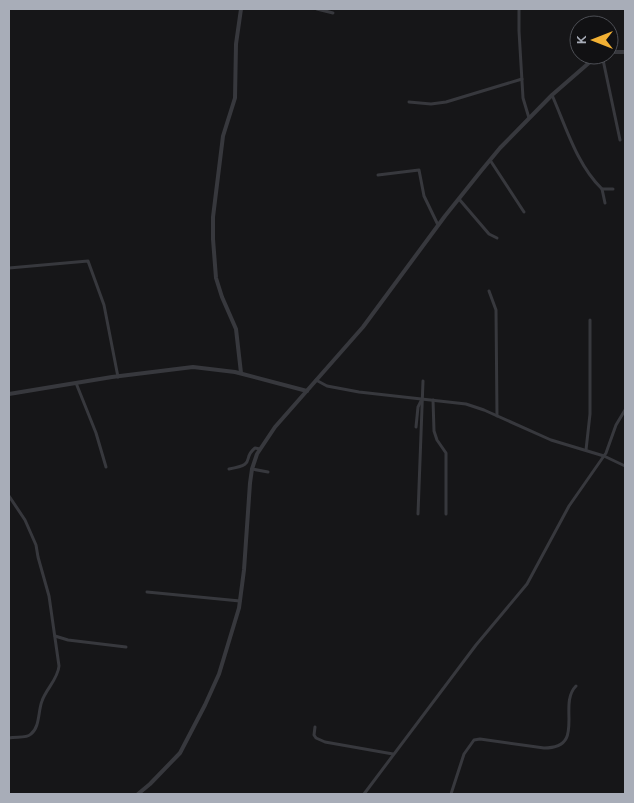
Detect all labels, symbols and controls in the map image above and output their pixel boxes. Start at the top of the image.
north arrow [569,15,619,65]
text: K [573,35,590,45]

